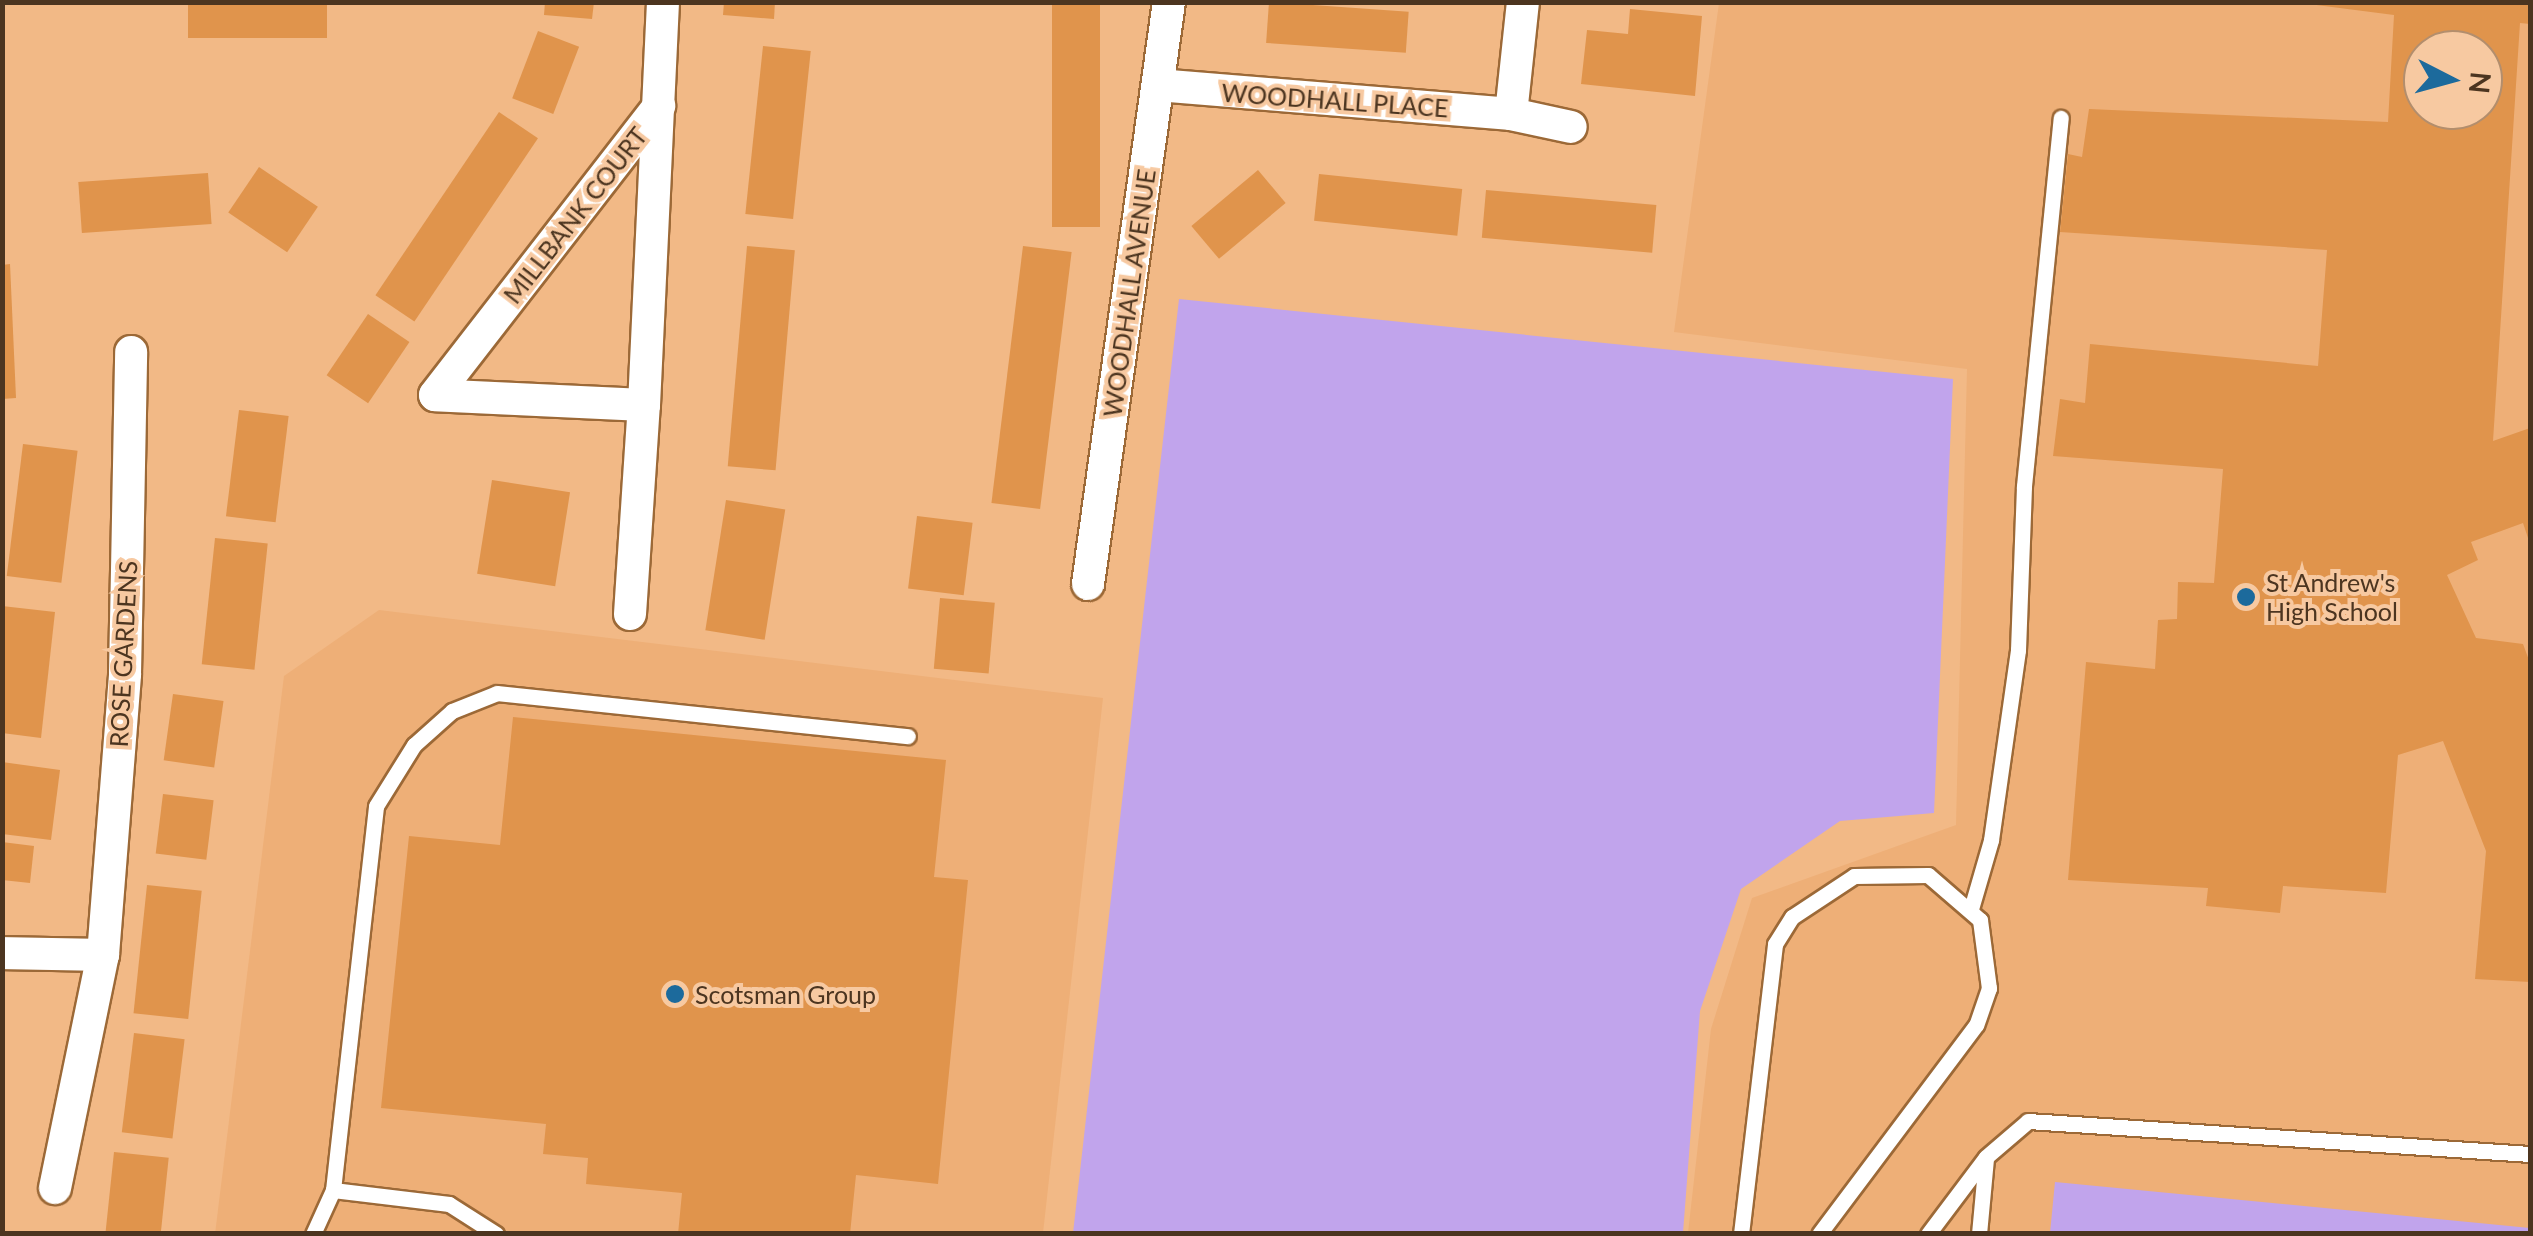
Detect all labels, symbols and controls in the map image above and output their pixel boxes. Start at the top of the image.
north arrow [2403,30,2503,130]
text: N [2463,70,2499,95]
street label: WOODHALL PLACE [1220,77,1450,123]
street label: MILLBANK COURT [497,121,653,309]
street label: WOODHALL AVENUE [1097,166,1161,420]
street label: ROSE GARDENS [103,560,143,748]
place label: St Andrew's High School [2266,568,2398,627]
marker: St Andrew's High School [2235,586,2257,608]
place label: Scotsman Group [695,979,876,1009]
marker: Scotsman Group [664,983,686,1005]

